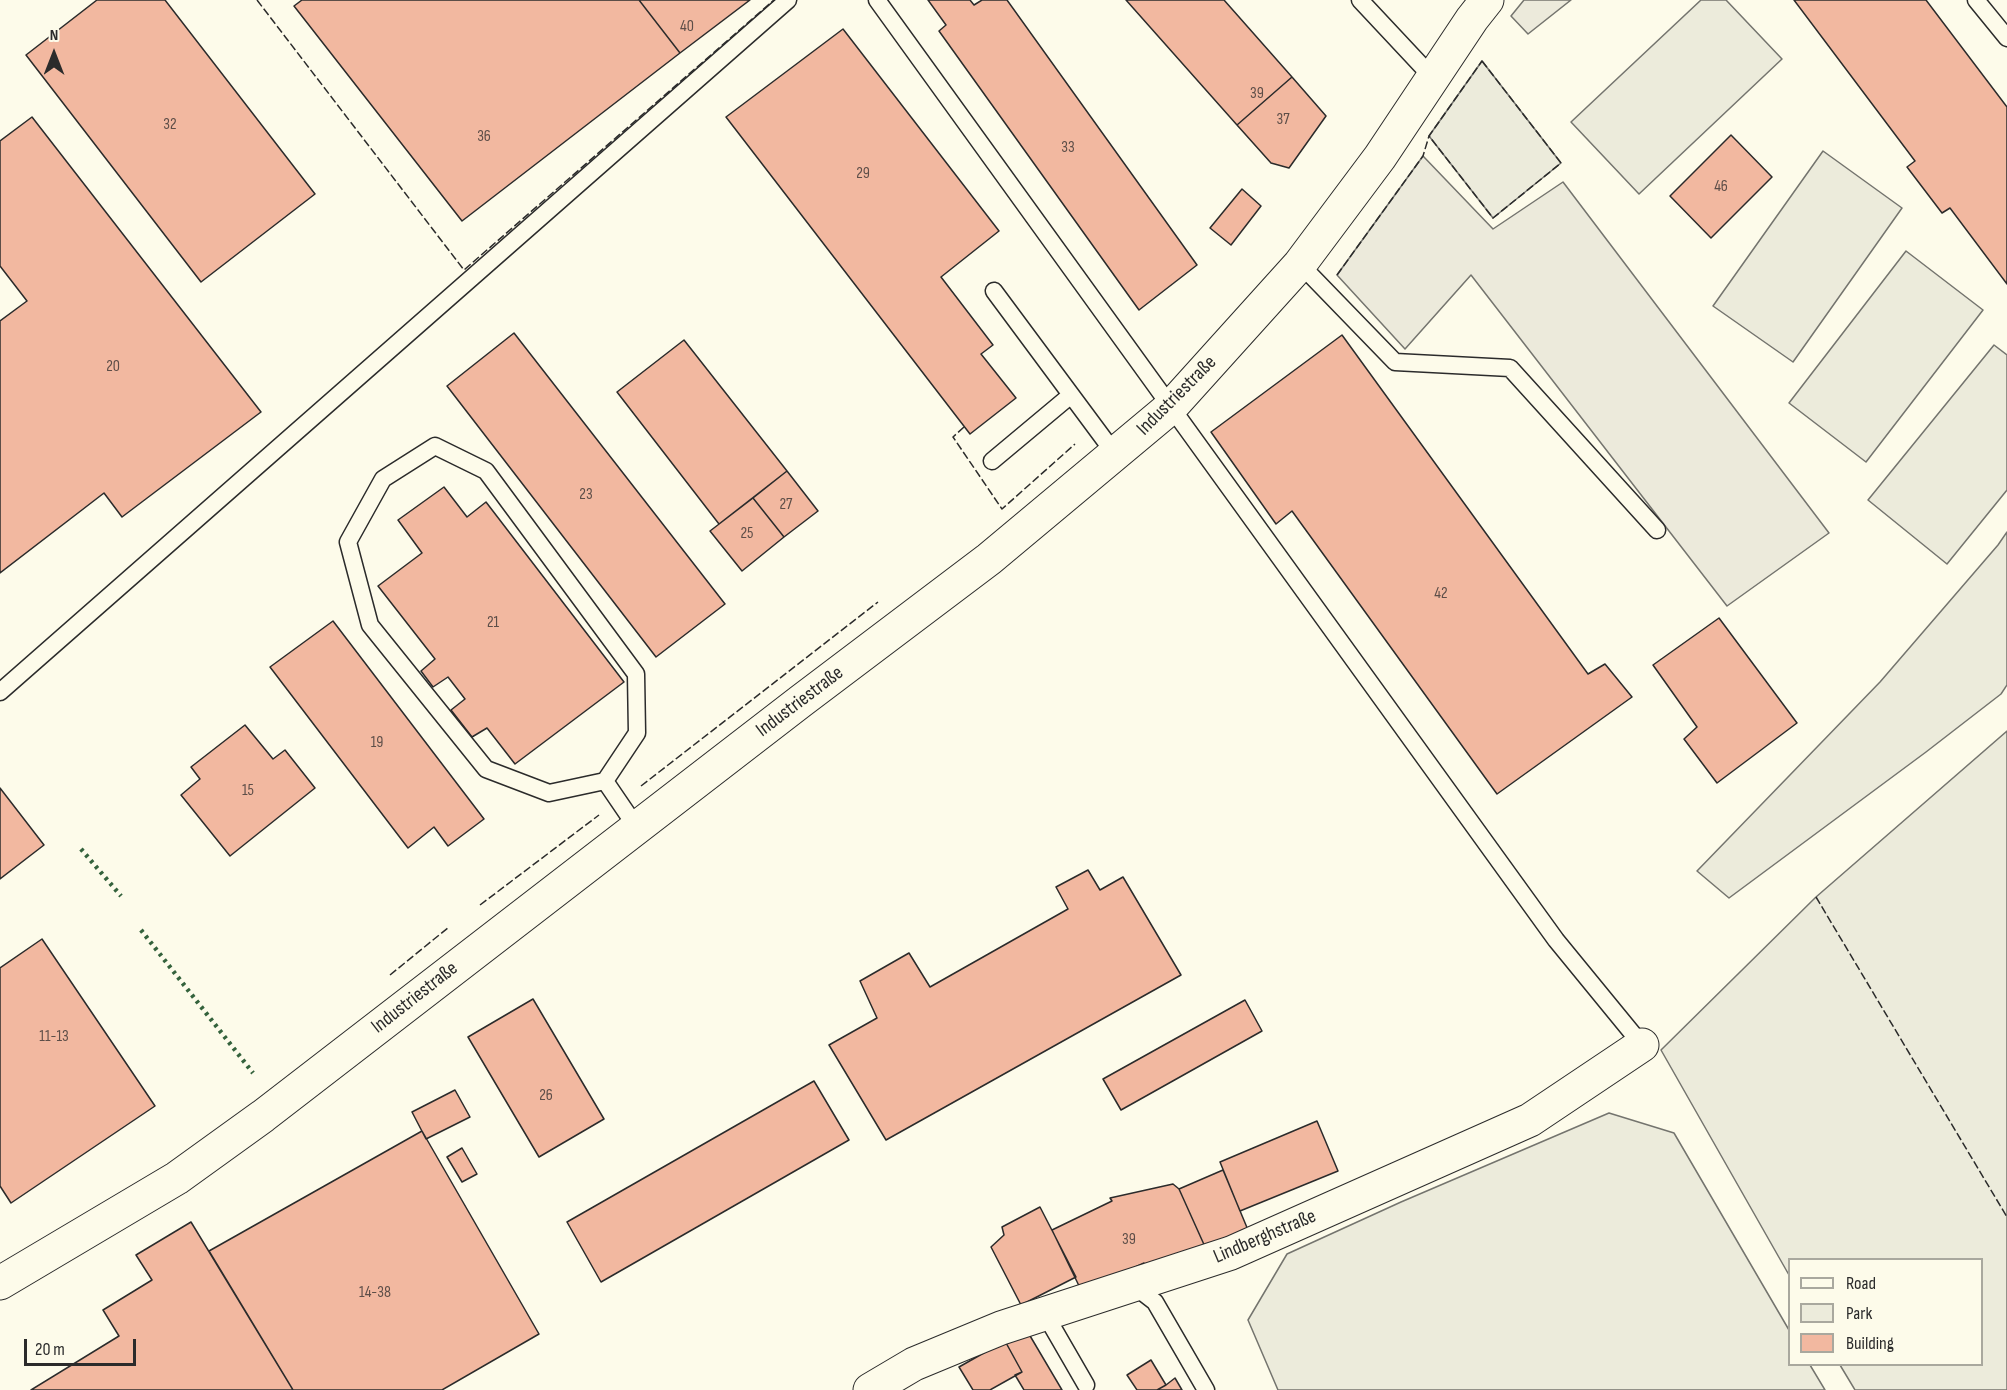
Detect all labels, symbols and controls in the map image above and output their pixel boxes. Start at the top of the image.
house number: 40 [680,17,694,37]
north arrow [24,24,84,84]
text: N [50,26,58,45]
house number: 39 [1250,84,1264,104]
house number: 37 [1276,110,1290,130]
house number: 32 [163,115,177,135]
house number: 36 [477,127,491,147]
house number: 33 [1061,138,1075,158]
house number: 29 [856,164,870,184]
house number: 46 [1714,177,1728,197]
street label: Industriestraße [1132,351,1222,441]
house number: 20 [106,357,120,377]
house number: 23 [579,485,593,505]
house number: 27 [779,495,793,515]
house number: 25 [740,524,754,544]
house number: 42 [1434,584,1448,604]
house number: 21 [487,613,499,633]
street label: Industriestraße [752,661,848,743]
house number: 19 [371,733,383,753]
house number: 15 [242,781,254,801]
street label: Industriestraße [367,957,463,1039]
house number: 11-13 [39,1027,69,1047]
house number: 26 [539,1086,553,1106]
street label: Lindberghstraße [1210,1205,1320,1269]
house number: 39 [1122,1230,1136,1250]
legend [1788,1258,1983,1366]
text: Road [1846,1273,1876,1294]
house number: 14-38 [359,1283,391,1303]
text: Park [1846,1303,1872,1324]
scale bar [27,1327,140,1365]
text: Building [1846,1333,1894,1354]
text: 20 m [35,1339,65,1360]

